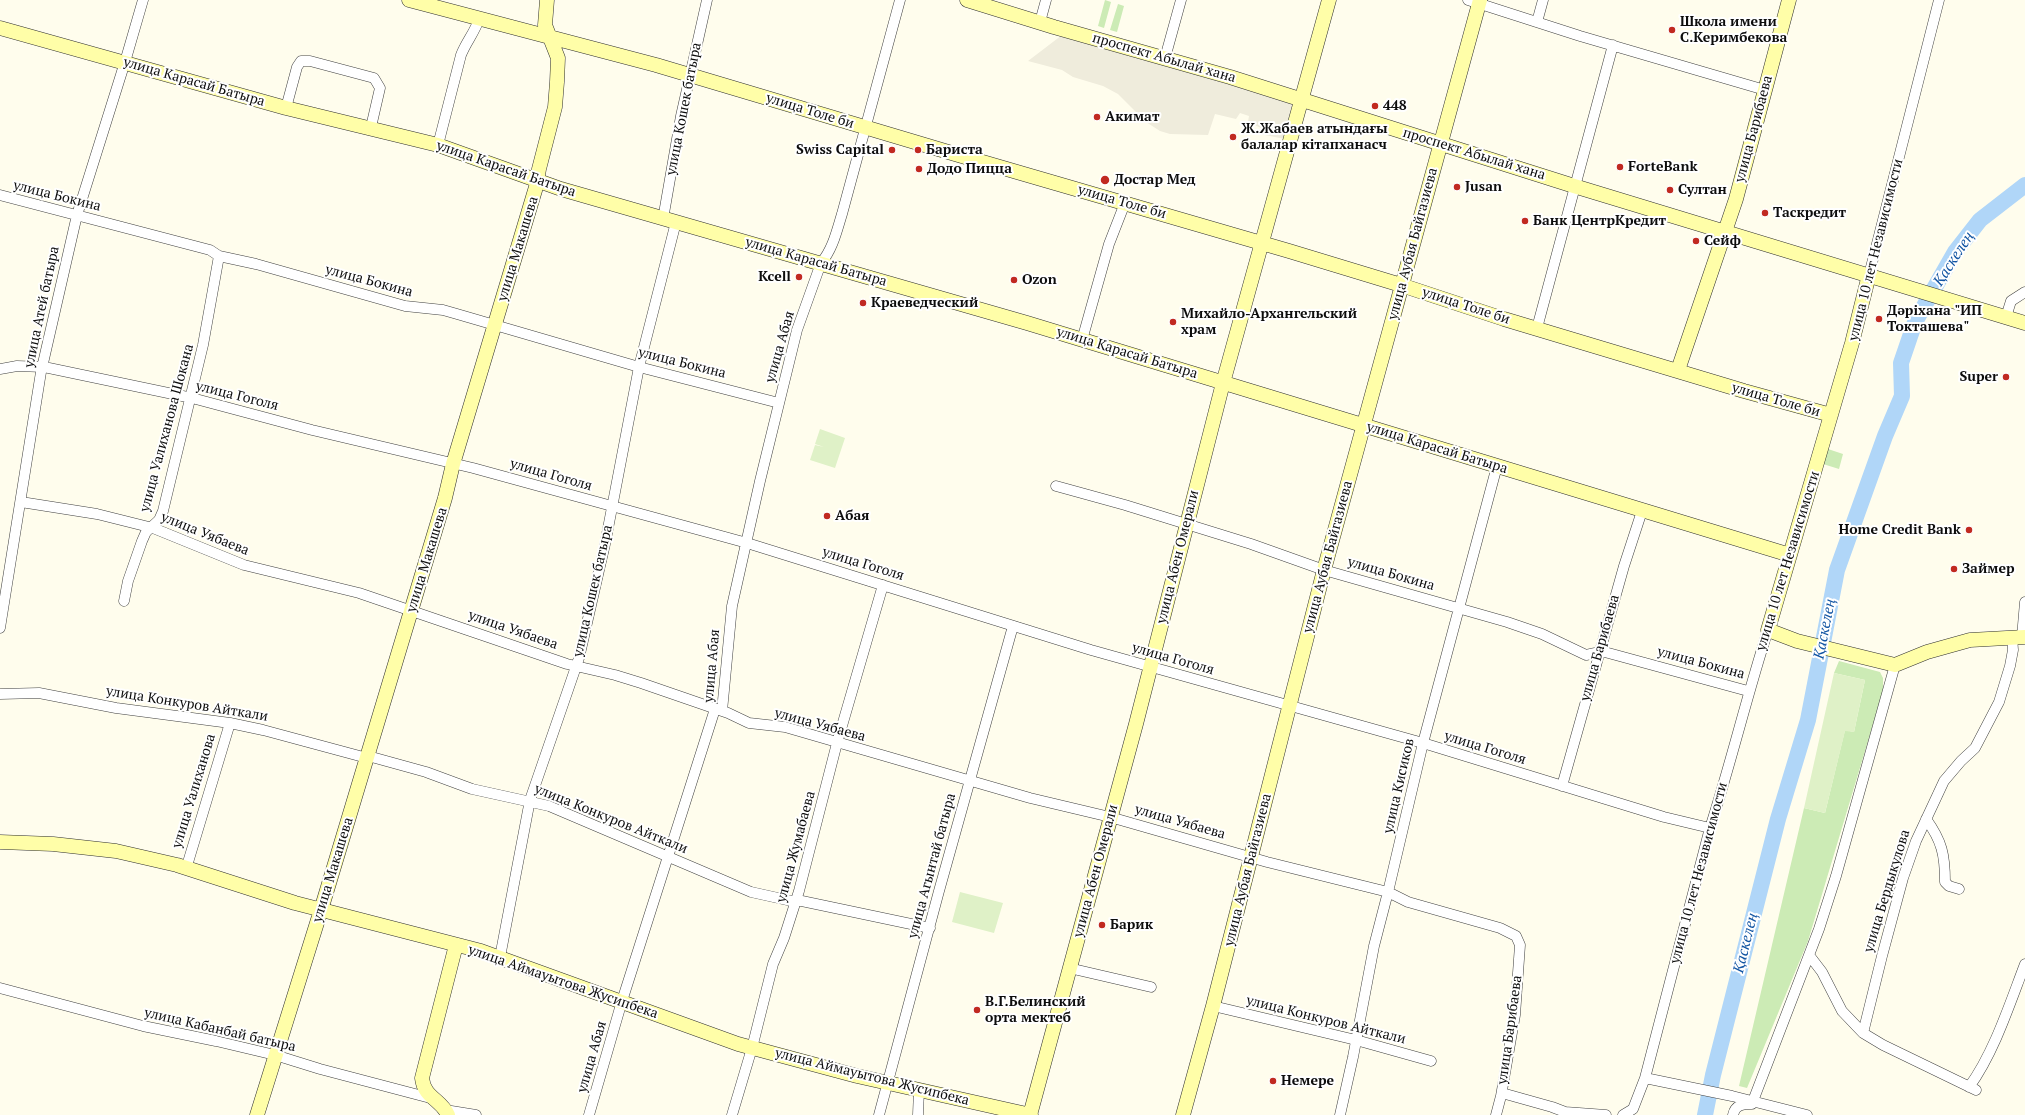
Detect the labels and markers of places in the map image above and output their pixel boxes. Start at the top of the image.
place label: Школа имени С.Керимбекова [1680,14,1787,46]
marker: Школа имени С.Керимбекова [1667,25,1677,35]
place label: 448 [1383,98,1407,114]
marker: 448 [1370,101,1380,111]
place label: Акимат [1105,109,1159,125]
marker: Акимат [1092,112,1102,122]
place label: Ж.Жабаев атындағы балалар кітапханасч [1241,121,1388,154]
marker: Ж.Жабаев атындағы балалар кітапханасч [1228,132,1238,142]
place label: Swiss Capital [796,142,884,158]
place label: Бариста [926,142,983,158]
marker: Swiss Capital [887,145,897,155]
marker: Бариста [913,145,923,155]
place label: ForteBank [1628,159,1698,175]
place label: Додо Пицца [927,161,1012,177]
marker: ForteBank [1615,162,1625,172]
marker: Додо Пицца [914,164,924,174]
place label: Достар Мед [1114,172,1195,188]
marker: Достар Мед [1099,174,1111,186]
place label: Jusan [1465,179,1502,195]
marker: Jusan [1452,182,1462,192]
place label: Султан [1678,182,1727,198]
marker: Султан [1665,185,1675,195]
place label: Таскредит [1773,205,1846,221]
marker: Таскредит [1760,208,1770,218]
place label: Банк ЦентрКредит [1533,213,1666,229]
marker: Банк ЦентрКредит [1520,216,1530,226]
place label: Сейф [1704,233,1741,249]
marker: Сейф [1691,236,1701,246]
place label: Kcell [758,269,791,285]
marker: Kcell [794,272,804,282]
place label: Ozon [1022,272,1057,288]
marker: Ozon [1009,275,1019,285]
place label: Краеведческий [871,295,978,311]
marker: Краеведческий [858,298,868,308]
place label: Дәріхана "ИП Токташева" [1887,303,1982,336]
place label: Михайло-Архангельский храм [1181,306,1357,338]
marker: Дәріхана "ИП Токташева" [1874,314,1884,324]
marker: Михайло-Архангельский храм [1168,317,1178,327]
place label: Super [1959,369,1998,385]
marker: Super [2001,372,2011,382]
place label: Абая [835,508,869,524]
marker: Абая [822,511,832,521]
place label: Home Credit Bank [1839,522,1961,538]
marker: Home Credit Bank [1964,525,1974,535]
place label: Займер [1962,561,2015,577]
marker: Займер [1949,564,1959,574]
place label: Барик [1110,917,1153,933]
marker: Барик [1097,920,1107,930]
place label: В.Г.Белинский орта мектеб [985,994,1086,1026]
marker: В.Г.Белинский орта мектеб [972,1005,982,1015]
place label: Немере [1281,1073,1334,1089]
marker: Немере [1268,1076,1278,1086]

